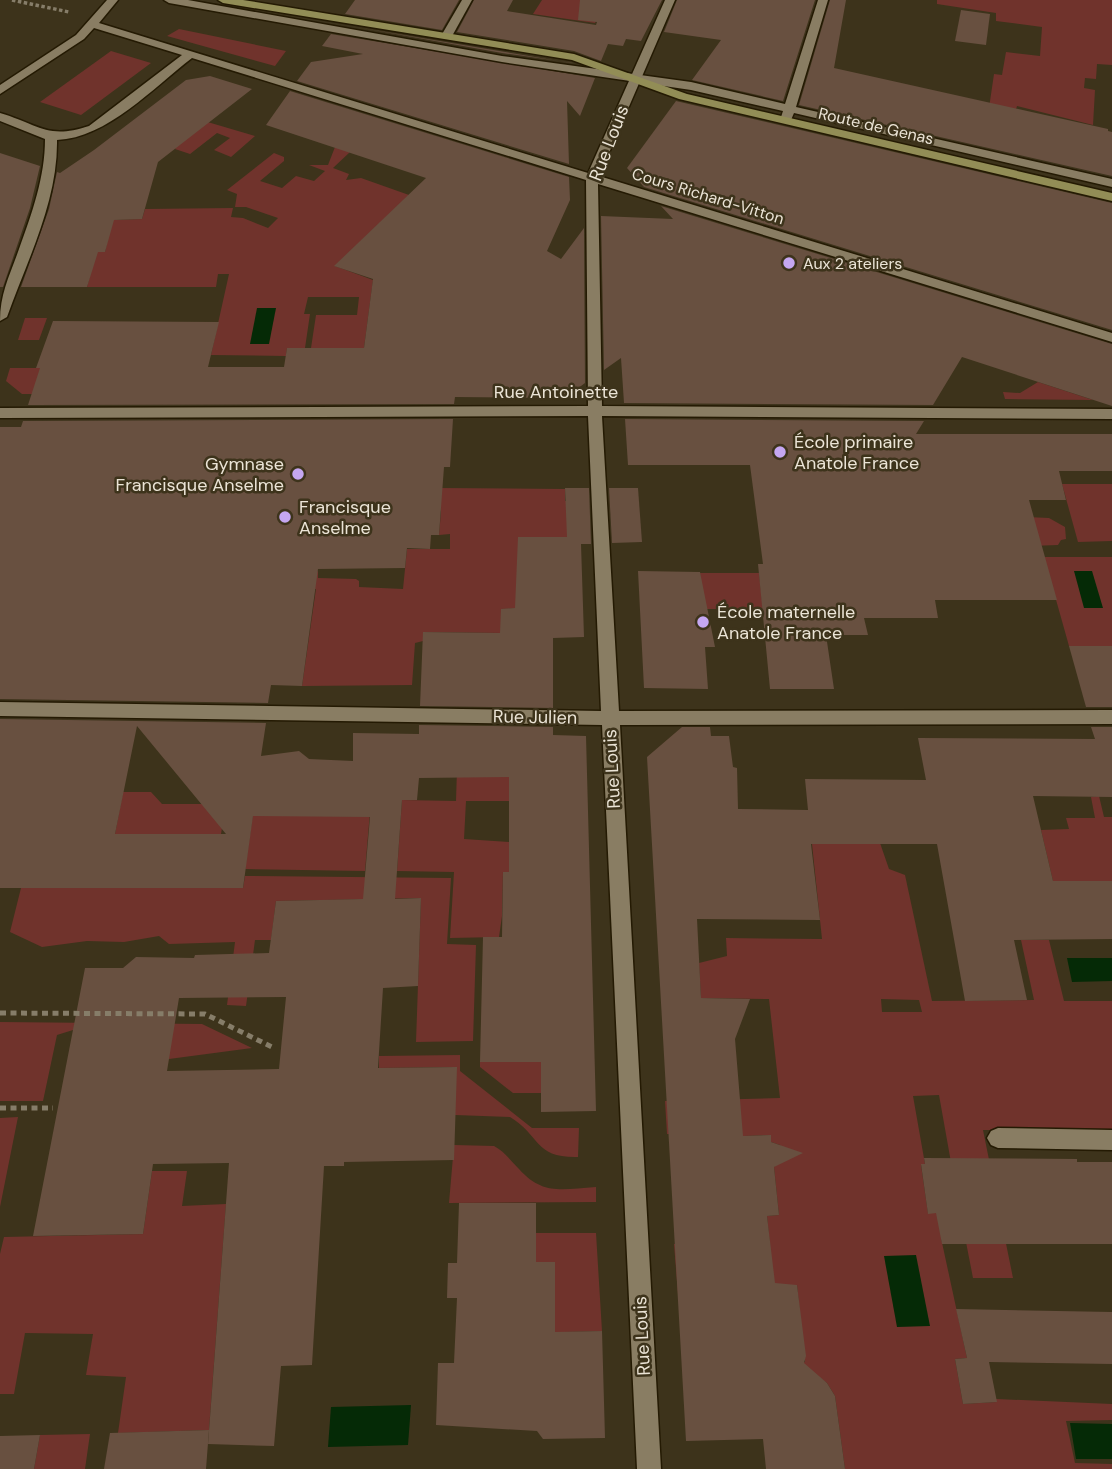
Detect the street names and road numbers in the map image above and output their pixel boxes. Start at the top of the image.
street label: Rue Louis [584,102,634,184]
street label: Route de Genas [816,103,936,149]
street label: Cours Richard-Vitton [629,163,787,229]
street label: Rue Antoinette [494,380,618,404]
street label: Rue Julien [493,704,577,730]
street label: Rue Louis [598,729,626,809]
street label: Rue Louis [628,1296,656,1376]

